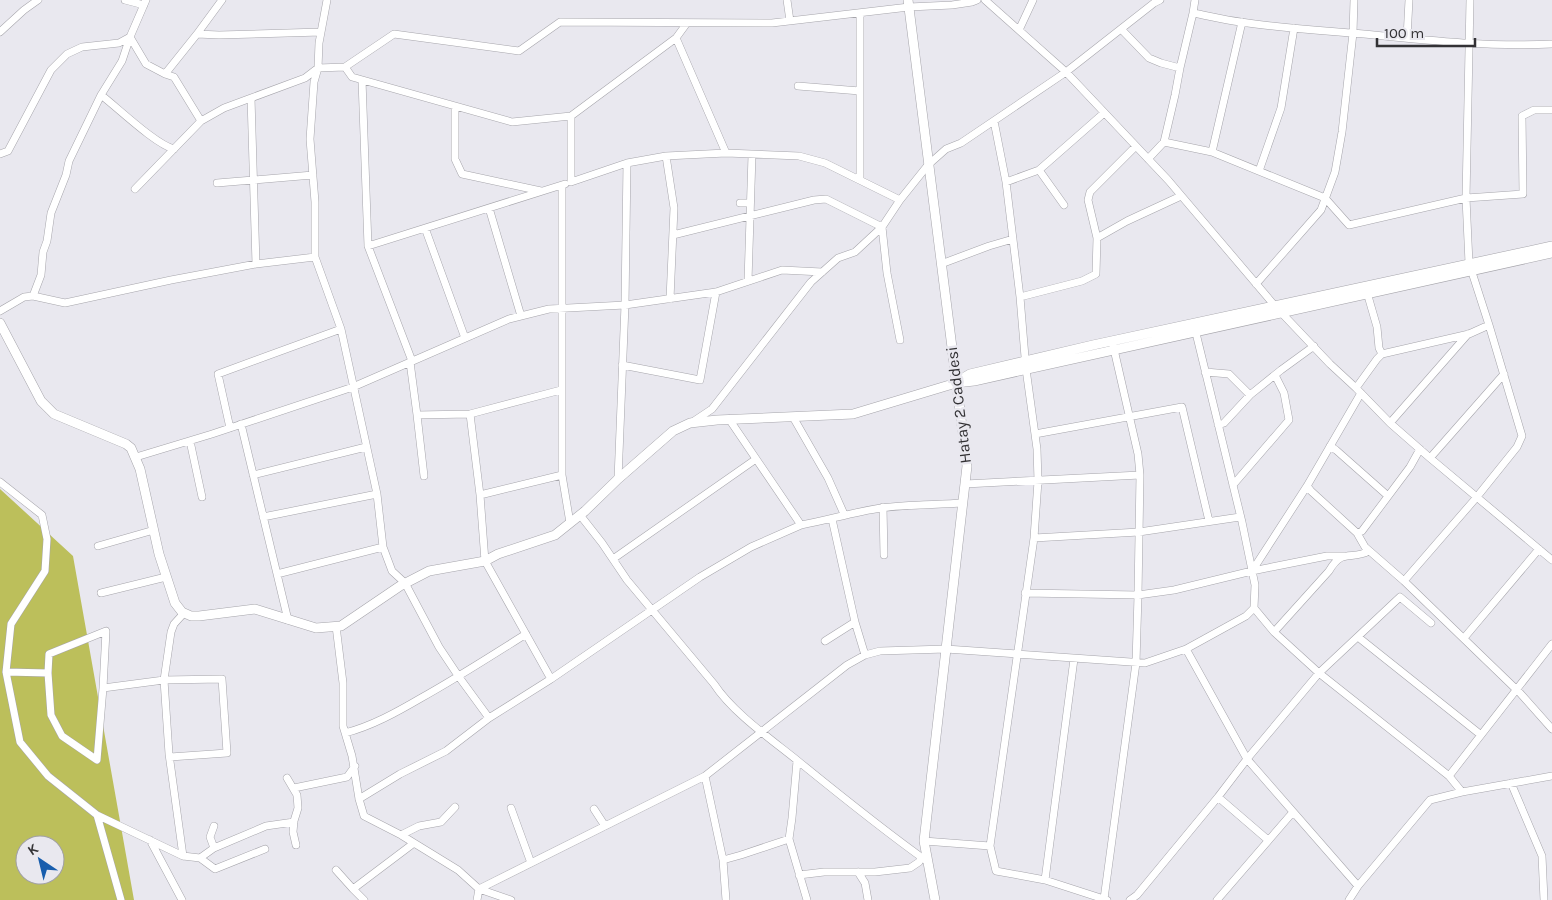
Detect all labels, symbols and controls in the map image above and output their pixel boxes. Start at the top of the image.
scale bar [1377,15,1474,47]
text: 100 m [1384,24,1424,42]
street label: Hatay 2 Caddesi [942,345,975,464]
north arrow [15,835,65,885]
text: K [24,840,42,859]

